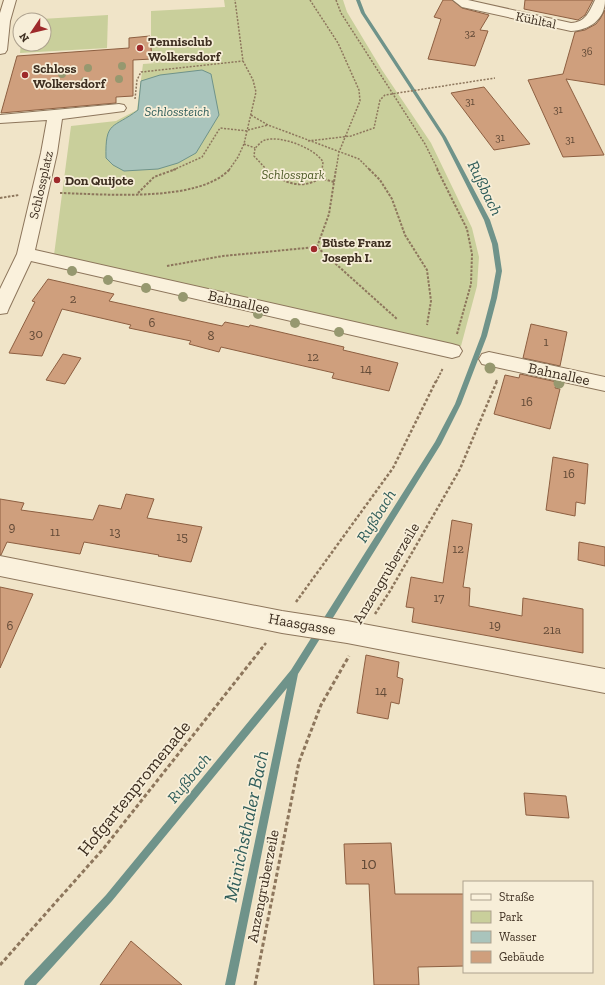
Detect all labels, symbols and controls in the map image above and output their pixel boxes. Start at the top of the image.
street label: Kühltal [514,8,558,32]
north arrow [12,12,52,52]
house number: 32 [464,27,476,40]
text: N [16,30,32,45]
place label: Tennisclub Wolkersdorf [148,34,222,64]
marker: Tennisclub Wolkersdorf [135,43,145,53]
house number: 36 [581,45,593,58]
place label: Schloss Wolkersdorf [33,61,107,91]
marker: Schloss Wolkersdorf [20,70,30,80]
house number: 31 [465,95,476,108]
house number: 31 [553,103,564,116]
water label: Schlossteich [144,104,210,119]
house number: 31 [495,131,506,144]
house number: 31 [565,133,576,146]
street label: Schlossplatz [26,149,56,221]
water label: Rußbach [464,157,506,219]
park label: Schlosspark [262,167,325,182]
place label: Don Quijote [65,173,134,189]
marker: Don Quijote [52,175,62,185]
place label: Büste Franz Joseph I. [322,235,391,265]
marker: Büste Franz Joseph I. [309,244,319,254]
street label: Bahnallee [206,286,272,318]
house number: 2 [70,291,77,306]
house number: 6 [149,315,156,330]
house number: 30 [29,326,43,341]
house number: 8 [208,328,215,343]
house number: 1 [543,334,549,349]
house number: 12 [307,349,319,364]
street label: Bahnallee [526,359,592,389]
house number: 14 [360,361,372,376]
house number: 16 [521,394,533,409]
house number: 16 [563,466,575,481]
water label: Rußbach [352,486,400,546]
house number: 9 [9,519,16,534]
street label: Anzengruberzeile [349,519,423,627]
house number: 11 [50,524,60,539]
house number: 13 [109,524,121,539]
house number: 15 [176,529,188,544]
house number: 12 [452,541,464,556]
house number: 17 [434,590,444,605]
street label: Haasgasse [267,609,337,639]
house number: 19 [489,617,501,632]
house number: 6 [7,618,14,633]
house number: 21a [543,622,562,637]
house number: 14 [375,683,387,698]
street label: Hofgartenpromenade [73,716,195,860]
water label: Münichsthaler Bach [219,748,273,904]
water label: Rußbach [163,749,215,807]
street label: Anzengruberzeile [243,828,283,944]
house number: 10 [361,854,377,873]
legend [463,881,593,973]
text: Straße [499,890,535,904]
text: Park [499,910,524,924]
text: Wasser [499,930,537,944]
text: Gebäude [499,950,544,964]

